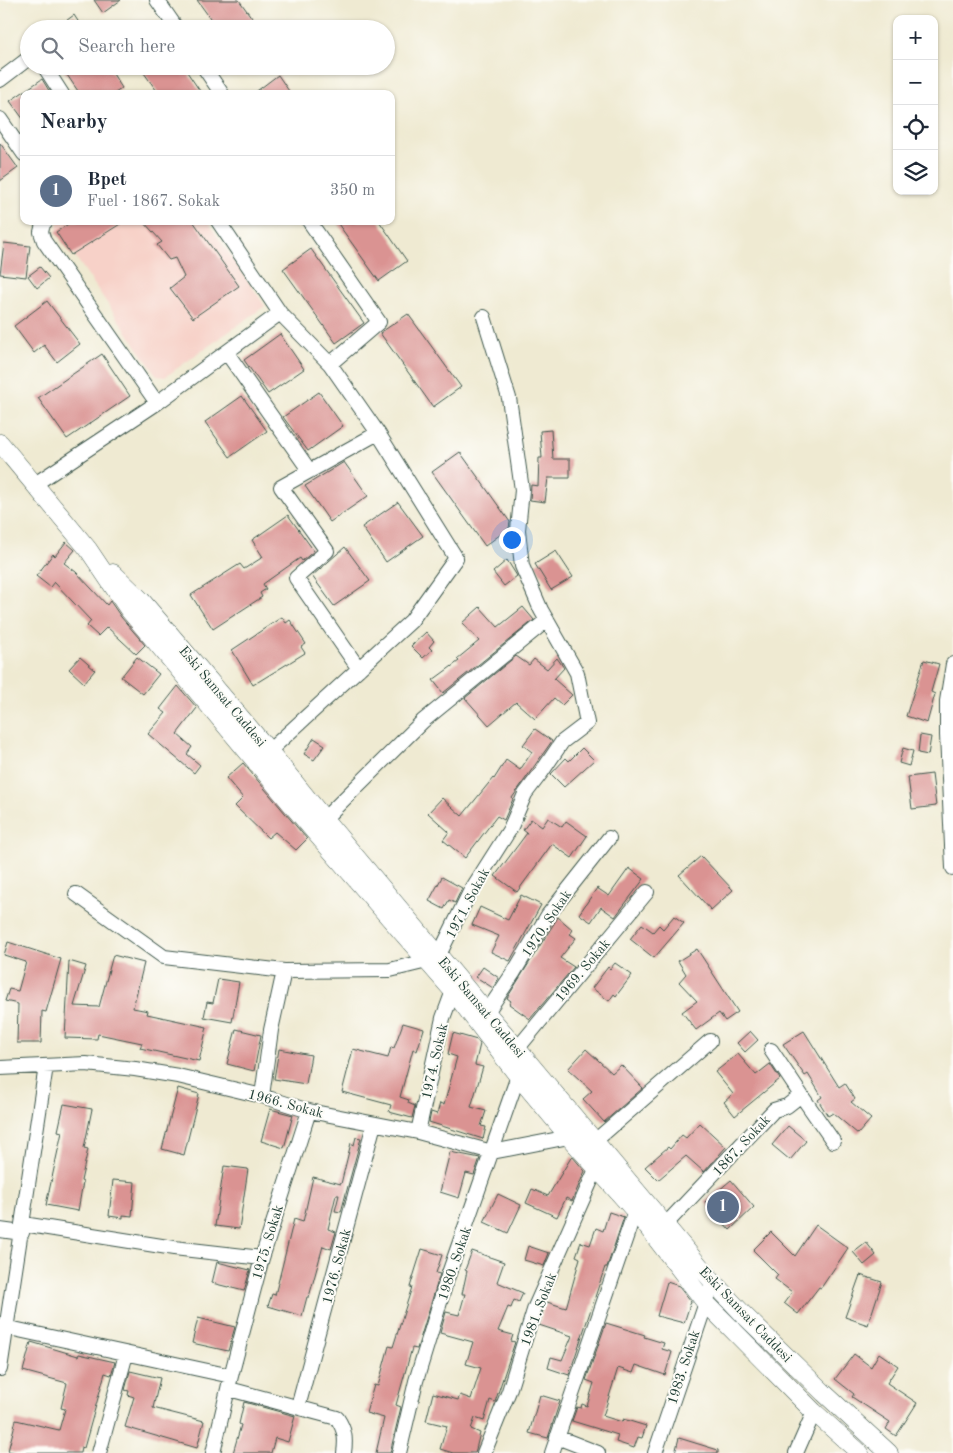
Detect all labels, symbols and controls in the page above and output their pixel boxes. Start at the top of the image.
map controls [893,15,938,195]
button: + [893,15,938,60]
search box [20,20,395,75]
icon: search [38,34,66,62]
text: Search here [78,38,175,57]
button: − [893,60,938,105]
button: locate [893,105,938,150]
text: Nearby [40,112,108,133]
button: layers [893,150,938,195]
text: Bpet [87,171,127,190]
text: 1 [51,183,61,199]
text: 350 m [330,183,375,199]
text: Fuel · 1867. Sokak [87,194,220,210]
your location [499,527,525,553]
street label: Eski Samsat Caddesi [176,644,268,750]
street label: 1971. Sokak [444,866,492,941]
street label: 1970. Sokak [519,888,574,960]
street label: 1969. Sokak [553,936,613,1005]
street label: Eski Samsat Caddesi [435,955,527,1061]
street label: 1974. Sokak [419,1022,451,1101]
street label: 1966. Sokak [247,1087,325,1121]
street label: 1867. Sokak [710,1113,773,1179]
pin: 1 [707,1188,739,1226]
street label: 1975. Sokak [250,1203,286,1281]
street label: 1980. Sokak [436,1224,474,1302]
street label: 1976. Sokak [320,1227,354,1305]
street label: Eski Samsat Caddesi [696,1264,794,1365]
street label: 1981. Sokak [519,1271,559,1348]
street label: 1983. Sokak [665,1328,703,1406]

